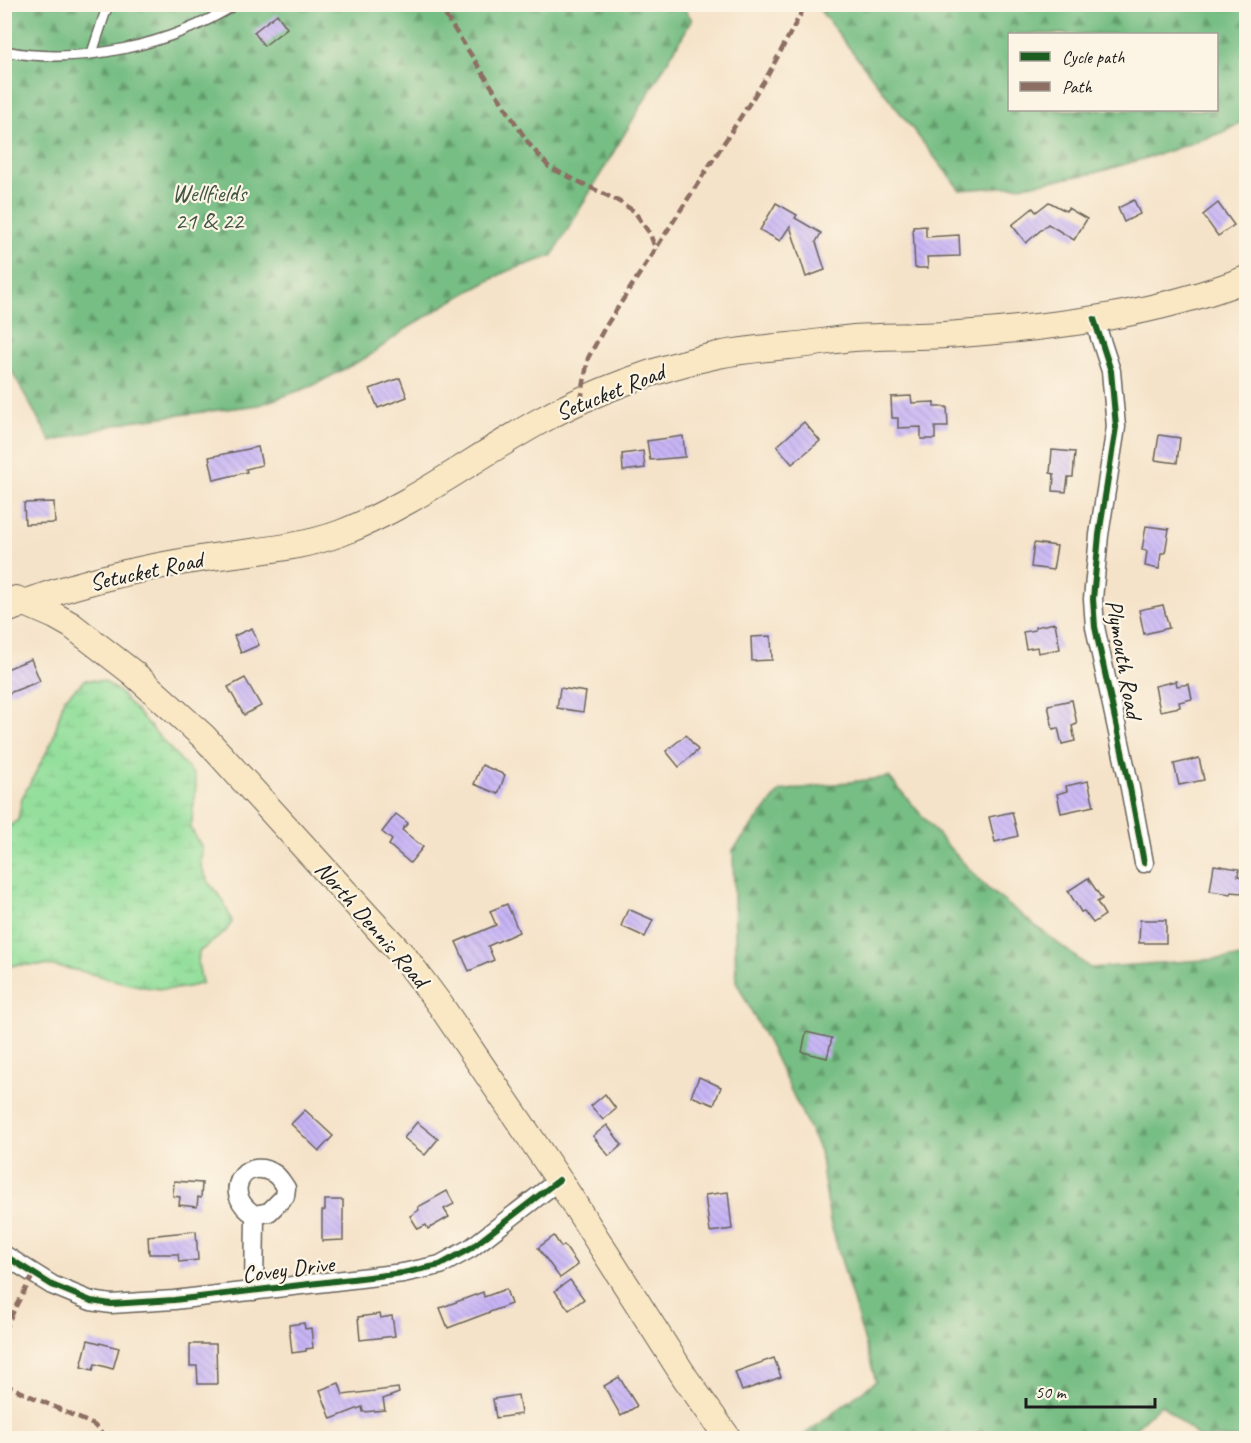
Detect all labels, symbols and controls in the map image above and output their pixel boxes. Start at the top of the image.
legend [1008,33,1218,111]
text: Cycle path [1062,46,1125,68]
text: Path [1062,76,1092,98]
park label: Wellfields 21 & 22 [172,178,248,236]
street label: Setucket Road [551,355,672,427]
street label: Setucket Road [87,544,209,598]
street label: Plymouth Road [1099,597,1150,724]
street label: North Dennis Road [309,855,438,996]
street label: Covey Drive [240,1248,338,1290]
scale bar [1026,1371,1155,1409]
text: 50 m [1035,1381,1068,1403]

